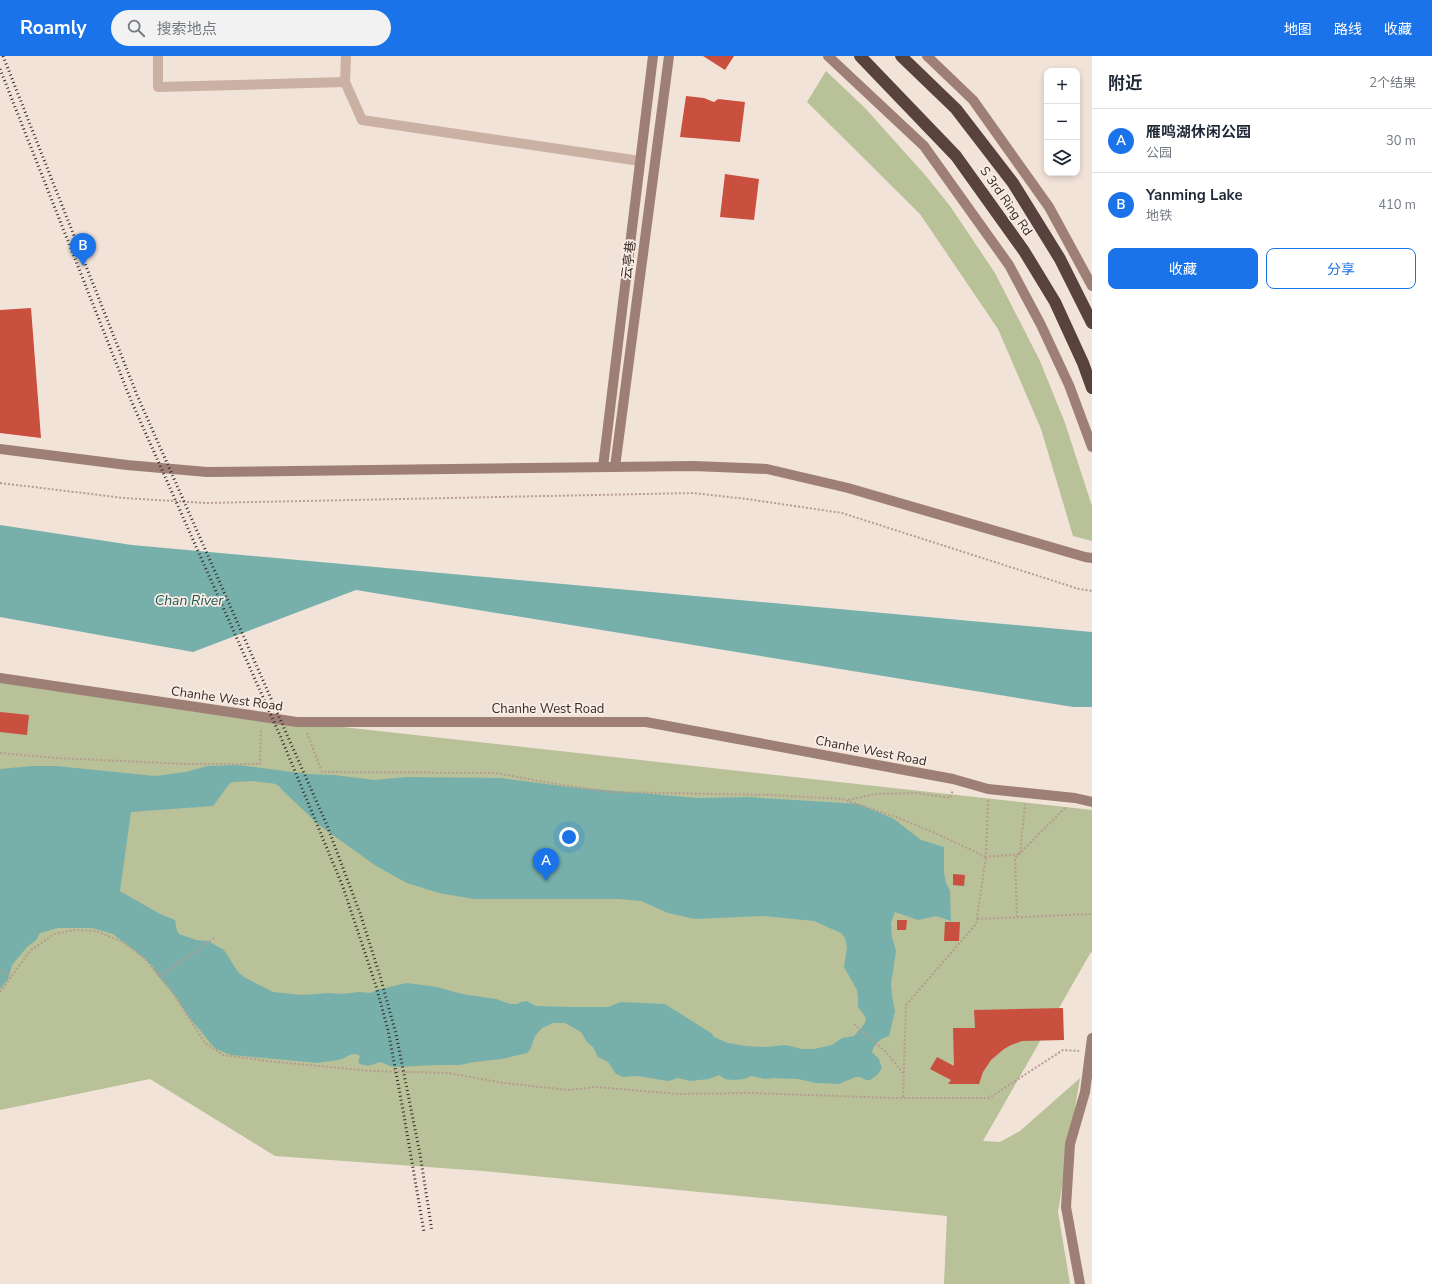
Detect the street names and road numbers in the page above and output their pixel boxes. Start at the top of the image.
street label: S 3rd Ring Rd [975,163,1037,239]
street label: 云亭巷 [618,240,640,280]
street label: Chanhe West Road [170,682,284,716]
street label: Chanhe West Road [492,700,604,718]
street label: Chanhe West Road [814,731,928,771]

